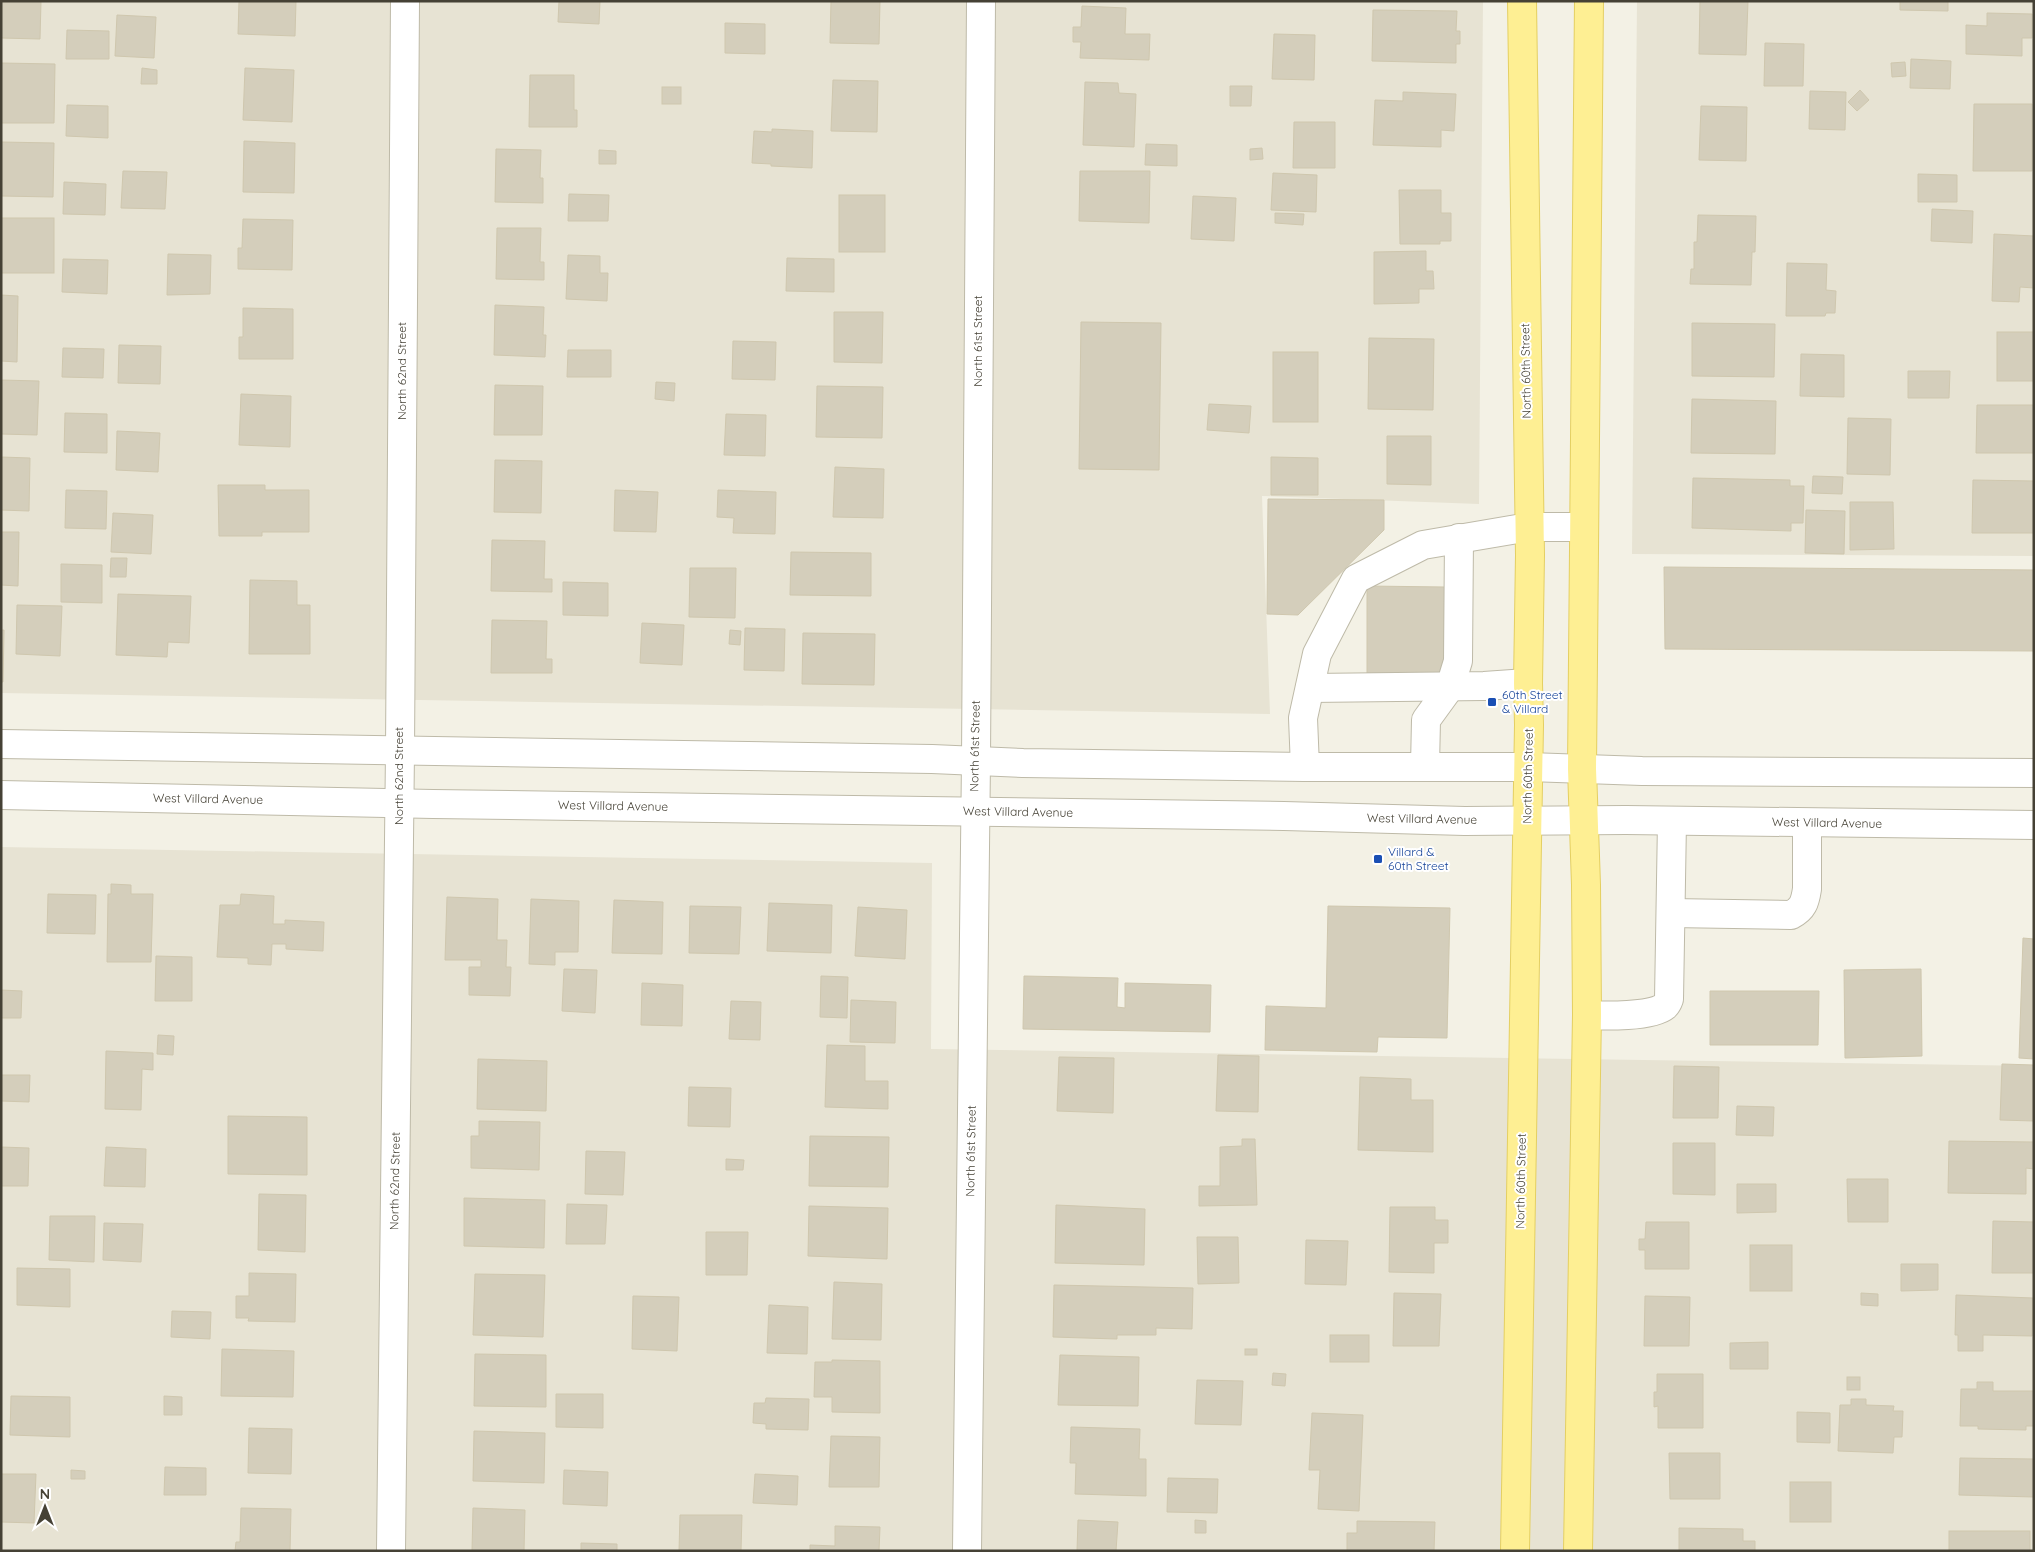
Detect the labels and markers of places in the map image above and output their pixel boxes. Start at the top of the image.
place label: 60th Street & Villard [1502,687,1563,716]
marker: 60th Street & Villard [1486,696,1498,708]
place label: Villard & 60th Street [1388,844,1449,873]
marker: Villard & 60th Street [1372,853,1384,865]

